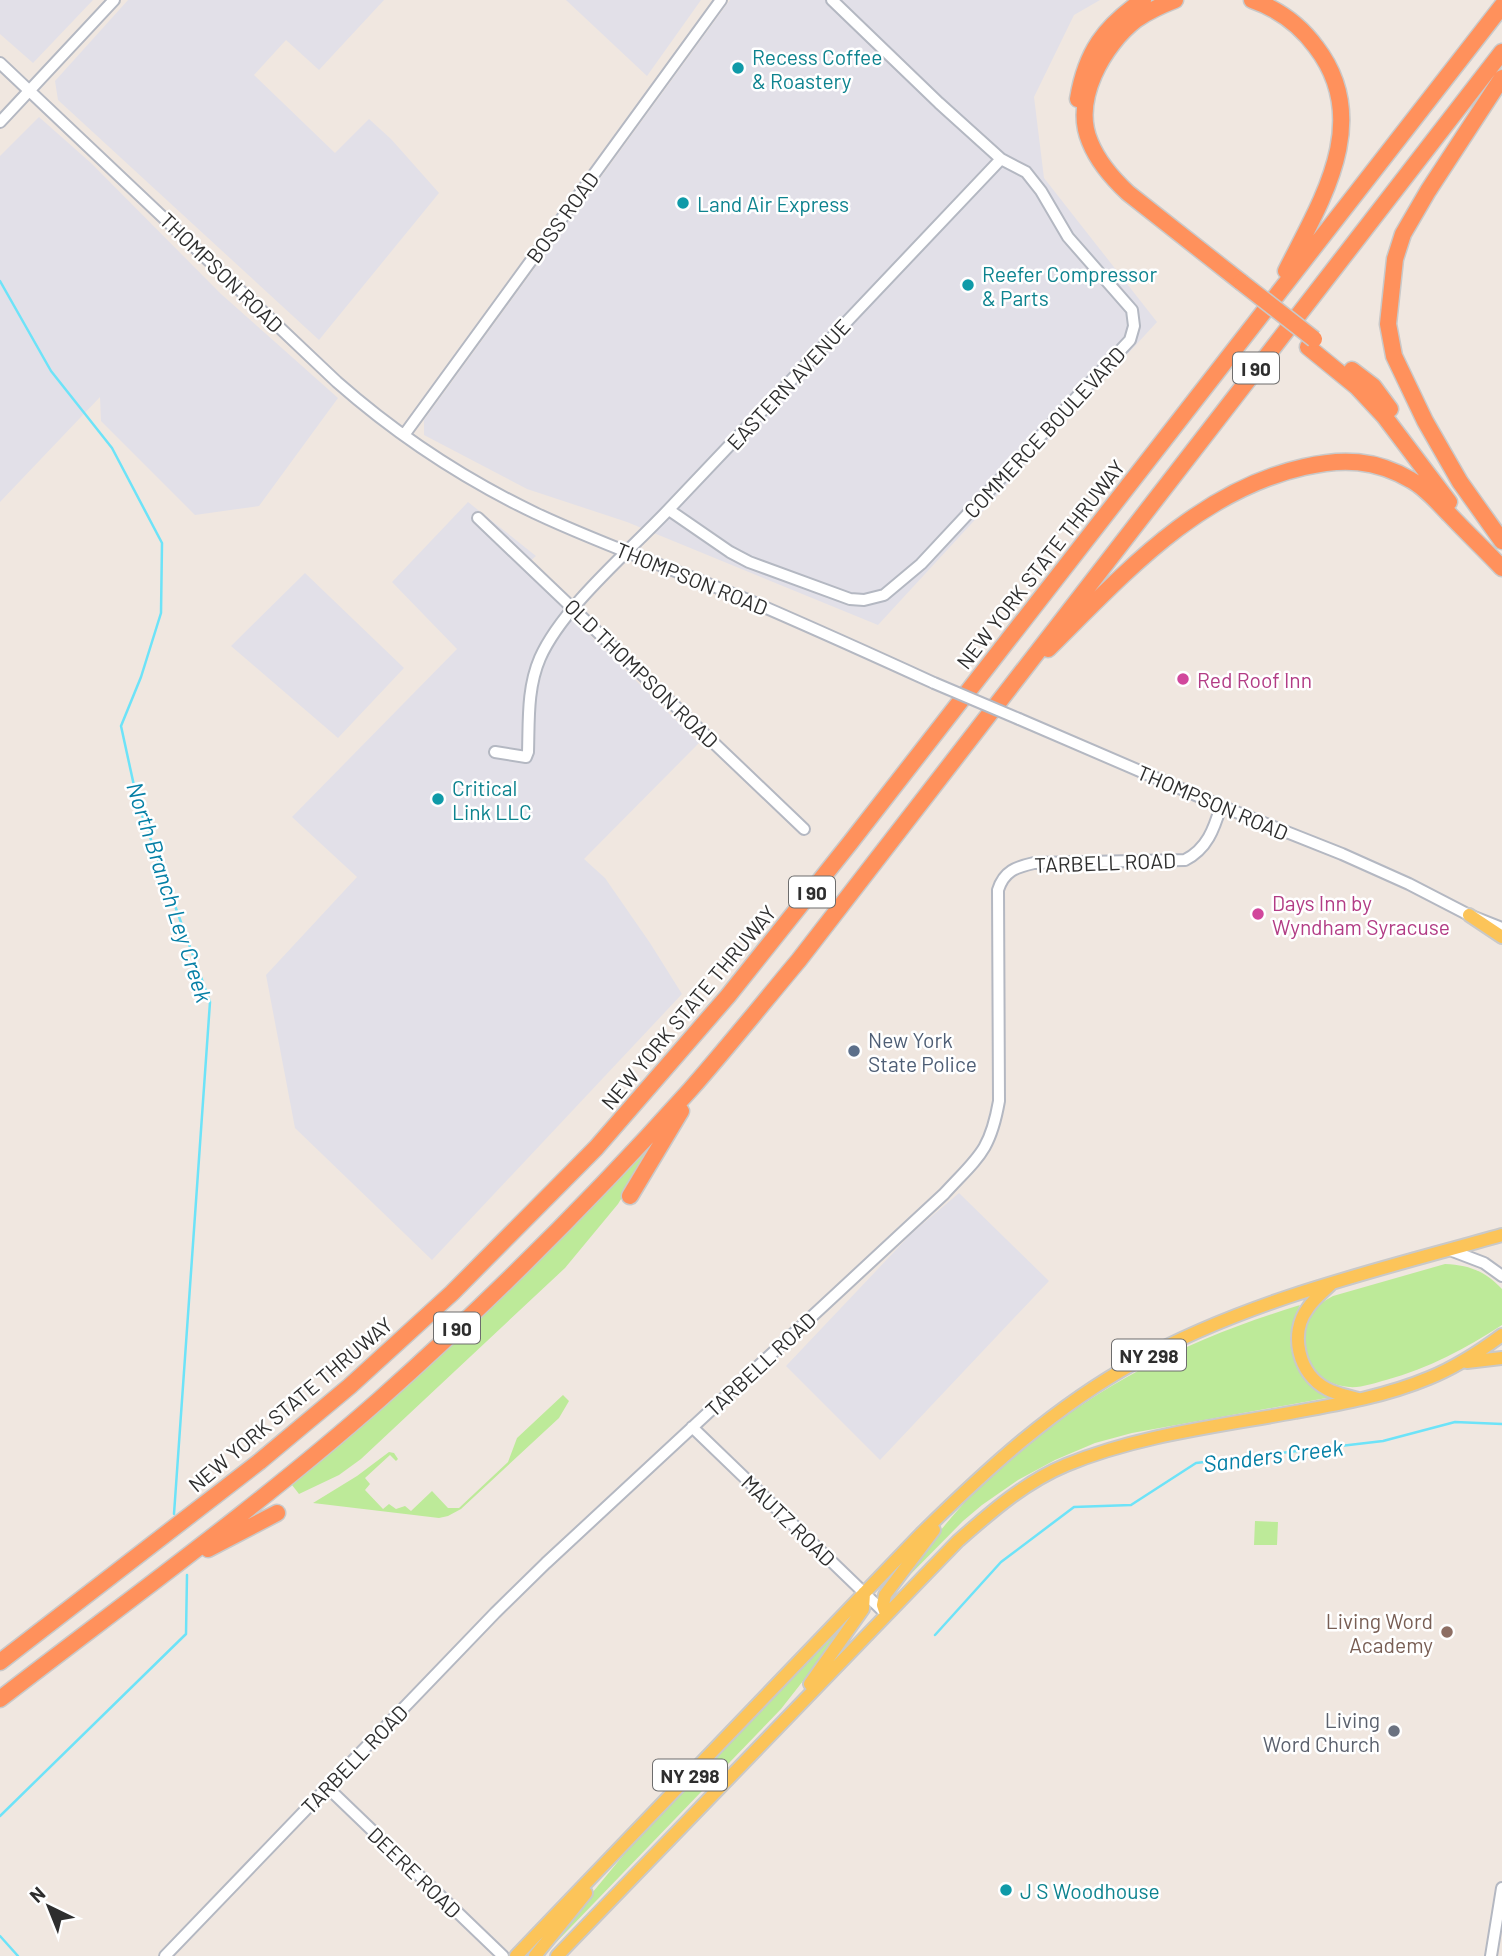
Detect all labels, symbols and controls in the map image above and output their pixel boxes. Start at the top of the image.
place label: Recess Coffee & Roastery [752,44,882,93]
marker: Recess Coffee & Roastery [730,60,746,76]
street label: BOSS ROAD [521,167,603,267]
place label: Land Air Express [697,191,849,216]
marker: Land Air Express [675,195,691,211]
street label: THOMPSON ROAD [155,207,289,337]
place label: Reefer Compressor & Parts [982,261,1158,310]
marker: Reefer Compressor & Parts [960,277,976,293]
street label: EASTERN AVENUE [721,314,855,454]
street label: COMMERCE BOULEVARD [958,341,1130,523]
road number: I 90 [1233,352,1279,384]
street label: NEW YORK STATE THRUWAY [951,454,1129,674]
street label: THOMPSON ROAD [612,536,772,620]
street label: OLD THOMPSON ROAD [560,593,724,753]
place label: Red Roof Inn [1197,667,1312,692]
marker: Red Roof Inn [1175,671,1191,687]
street label: THOMPSON ROAD [1134,759,1292,845]
place label: Critical Link LLC [452,775,532,824]
water label: North Branch Ley Creek [121,778,219,1006]
marker: Critical Link LLC [430,791,446,807]
street label: TARBELL ROAD [1034,847,1176,877]
road number: I 90 [789,876,835,908]
place label: Days Inn by Wyndham Syracuse [1272,890,1450,939]
street label: NEW YORK STATE THRUWAY [595,900,781,1114]
marker: Days Inn by Wyndham Syracuse [1250,906,1266,922]
place label: New York State Police [868,1027,977,1076]
marker: New York State Police [846,1043,862,1059]
street label: TARBELL ROAD [700,1306,820,1422]
street label: NEW YORK STATE THRUWAY [183,1311,397,1497]
road number: I 90 [434,1312,480,1344]
road number: NY 298 [1112,1340,1186,1371]
water label: Sanders Creek [1201,1433,1345,1477]
street label: MAUTZ ROAD [737,1469,841,1571]
place label: Living Word Academy [1326,1608,1433,1657]
marker: Living Word Academy [1439,1624,1455,1640]
street label: TARBELL ROAD [296,1699,412,1819]
place label: Living Word Church [1263,1707,1380,1756]
marker: Living Word Church [1386,1723,1402,1739]
road number: NY 298 [653,1760,727,1791]
street label: DEERE ROAD [363,1821,467,1923]
north arrow [14,1872,84,1942]
place label: J S Woodhouse [1020,1878,1160,1903]
text: N [25,1881,50,1907]
marker: J S Woodhouse [998,1882,1014,1898]

